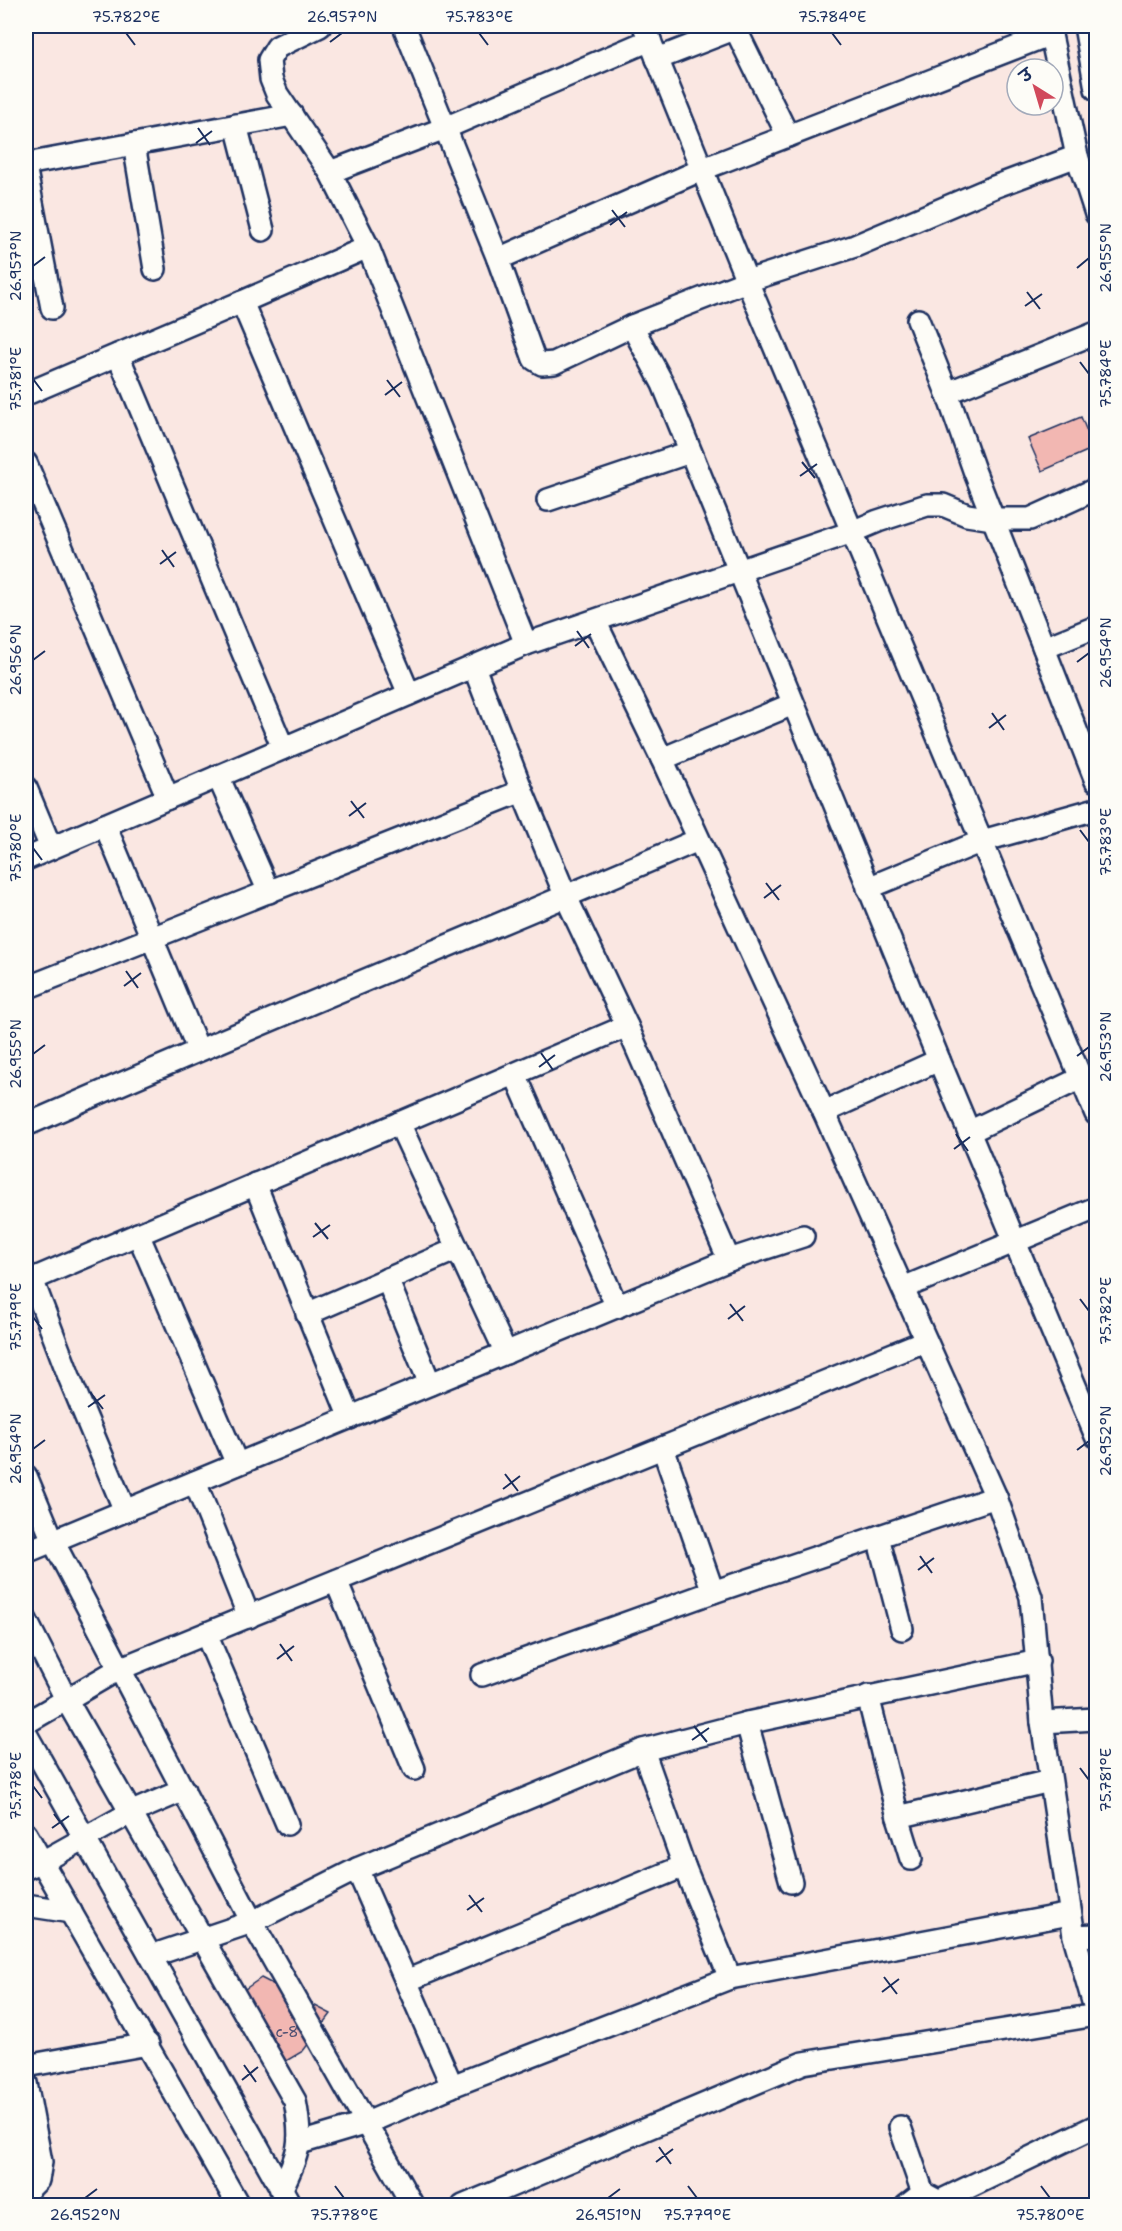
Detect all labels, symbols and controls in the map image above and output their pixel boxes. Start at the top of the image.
text: 75.782°E [92,7,160,27]
text: 26.957°N [307,7,377,27]
text: 75.783°E [445,7,513,27]
text: 75.784°E [798,7,866,27]
north arrow [1005,57,1065,117]
text: उ [1014,63,1038,88]
text: 26.955°N [1096,223,1116,293]
text: 26.957°N [6,231,26,301]
text: 75.784°E [1096,340,1116,408]
text: 75.781°E [6,347,26,411]
text: 26.954°N [1096,617,1116,689]
text: 26.956°N [6,624,26,696]
text: 75.783°E [1096,808,1116,876]
text: 75.780°E [6,814,26,882]
text: 26.953°N [1096,1012,1116,1082]
text: 26.955°N [6,1019,26,1089]
text: 75.782°E [1096,1277,1116,1345]
text: 75.779°E [6,1283,26,1351]
text: 26.952°N [1096,1406,1116,1476]
text: 26.954°N [6,1413,26,1485]
text: 75.781°E [1096,1748,1116,1812]
text: 75.778°E [6,1752,26,1820]
house number: c-8 [276,2022,299,2042]
text: 26.952°N [50,2205,120,2225]
text: 75.778°E [310,2205,378,2225]
text: 26.951°N [575,2205,641,2225]
text: 75.779°E [663,2205,731,2225]
text: 75.780°E [1016,2205,1084,2225]

